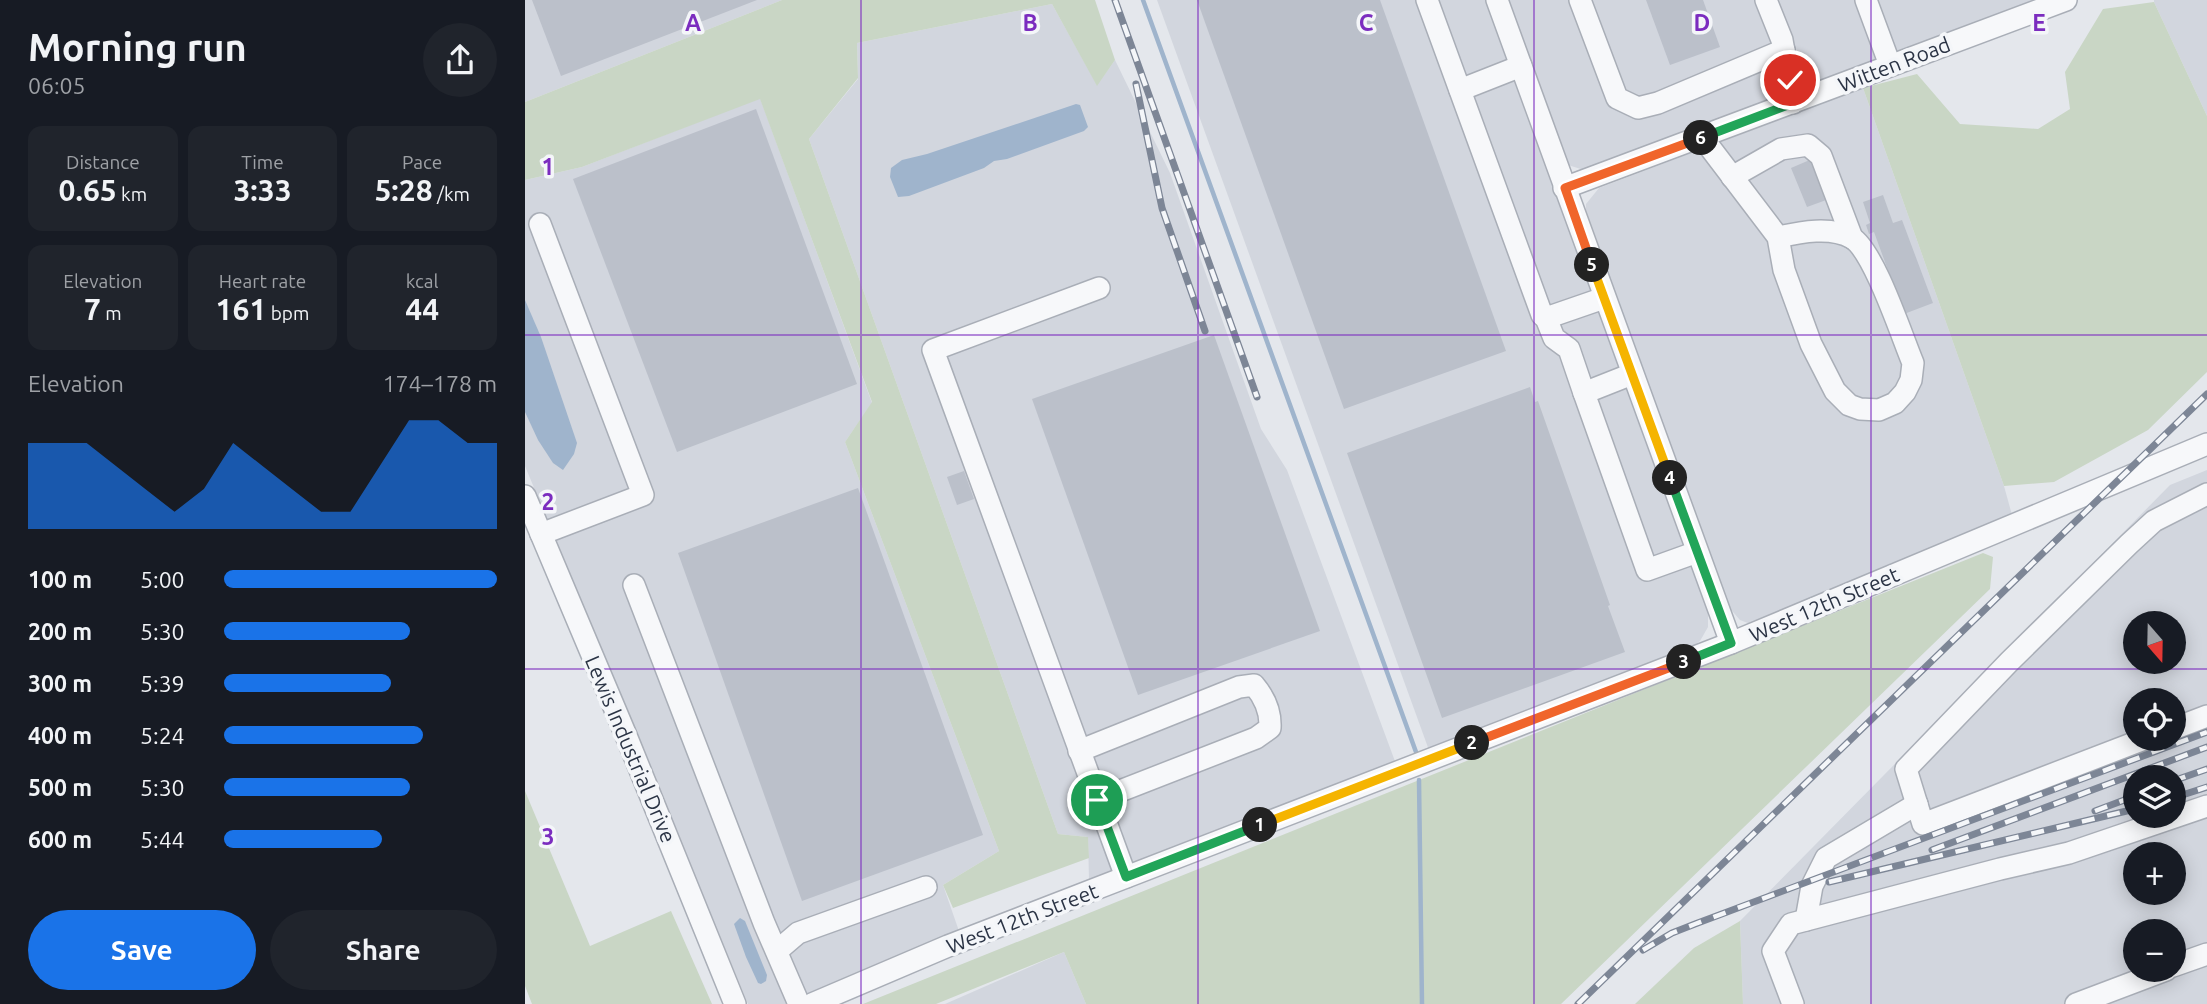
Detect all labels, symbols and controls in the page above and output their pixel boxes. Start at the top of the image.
text: A [685,10,701,35]
text: B [1022,10,1038,35]
text: C [1359,10,1374,35]
text: D [1694,10,1710,35]
text: E [2032,10,2046,35]
button: share [423,23,497,97]
text: Morning run [28,26,247,68]
street label: Witten Road [1835,32,1953,96]
pin [1760,50,1820,110]
icon: check [1771,61,1809,99]
text: 06:05 [28,73,86,98]
pin: 6 [1683,120,1719,156]
text: 6 [1695,126,1706,148]
text: Distance [66,151,140,173]
text: Time [241,151,284,173]
text: Pace [402,151,442,173]
text: 1 [542,154,554,179]
text: 0.65 [59,173,117,207]
text: 3:33 [233,173,292,207]
text: 5:28 [374,173,433,207]
text: km [117,183,147,205]
text: /km [433,183,470,205]
pin: 5 [1575,247,1609,282]
text: 5 [1586,253,1597,275]
text: Elevation [63,270,142,292]
text: Heart rate [219,270,306,292]
text: kcal [406,270,439,292]
text: 7 [84,292,101,326]
text: 161 [216,292,266,326]
text: 44 [405,292,439,326]
text: m [101,302,122,324]
text: bpm [266,302,309,324]
text: Elevation [28,371,124,396]
text: 174–178 m [383,371,497,396]
pin: 4 [1653,461,1687,496]
text: 4 [1664,466,1675,488]
text: 2 [542,489,554,514]
street label: West 12th Street [1746,562,1902,646]
text: 100 m [28,567,92,592]
text: 5:00 [140,567,185,592]
north arrow [2123,611,2186,674]
map controls [2123,611,2186,982]
text: 200 m [28,619,92,644]
text: 5:30 [140,619,185,644]
pin: 3 [1667,644,1701,680]
text: 3 [1678,650,1689,672]
street label: Lewis Industrial Drive [581,652,681,846]
text: 300 m [28,671,92,696]
text: 5:39 [140,671,185,696]
button: locate [2123,688,2186,751]
text: 400 m [28,723,92,748]
text: 5:24 [140,723,185,748]
pin: 2 [1455,726,1489,760]
text: 2 [1466,731,1477,753]
button: layers [2123,765,2186,828]
pin [1067,770,1127,830]
text: 500 m [28,775,92,800]
text: 5:30 [140,775,185,800]
icon: arrive [1078,781,1116,819]
pin: 1 [1243,808,1277,842]
text: 1 [1254,813,1265,835]
text: 3 [542,824,554,849]
text: 600 m [28,827,92,852]
text: 5:44 [140,827,185,852]
button: + [2123,842,2186,905]
street label: West 12th Street [943,878,1101,958]
button: Save [28,910,256,990]
button: Share [270,910,497,990]
button: − [2123,919,2186,982]

